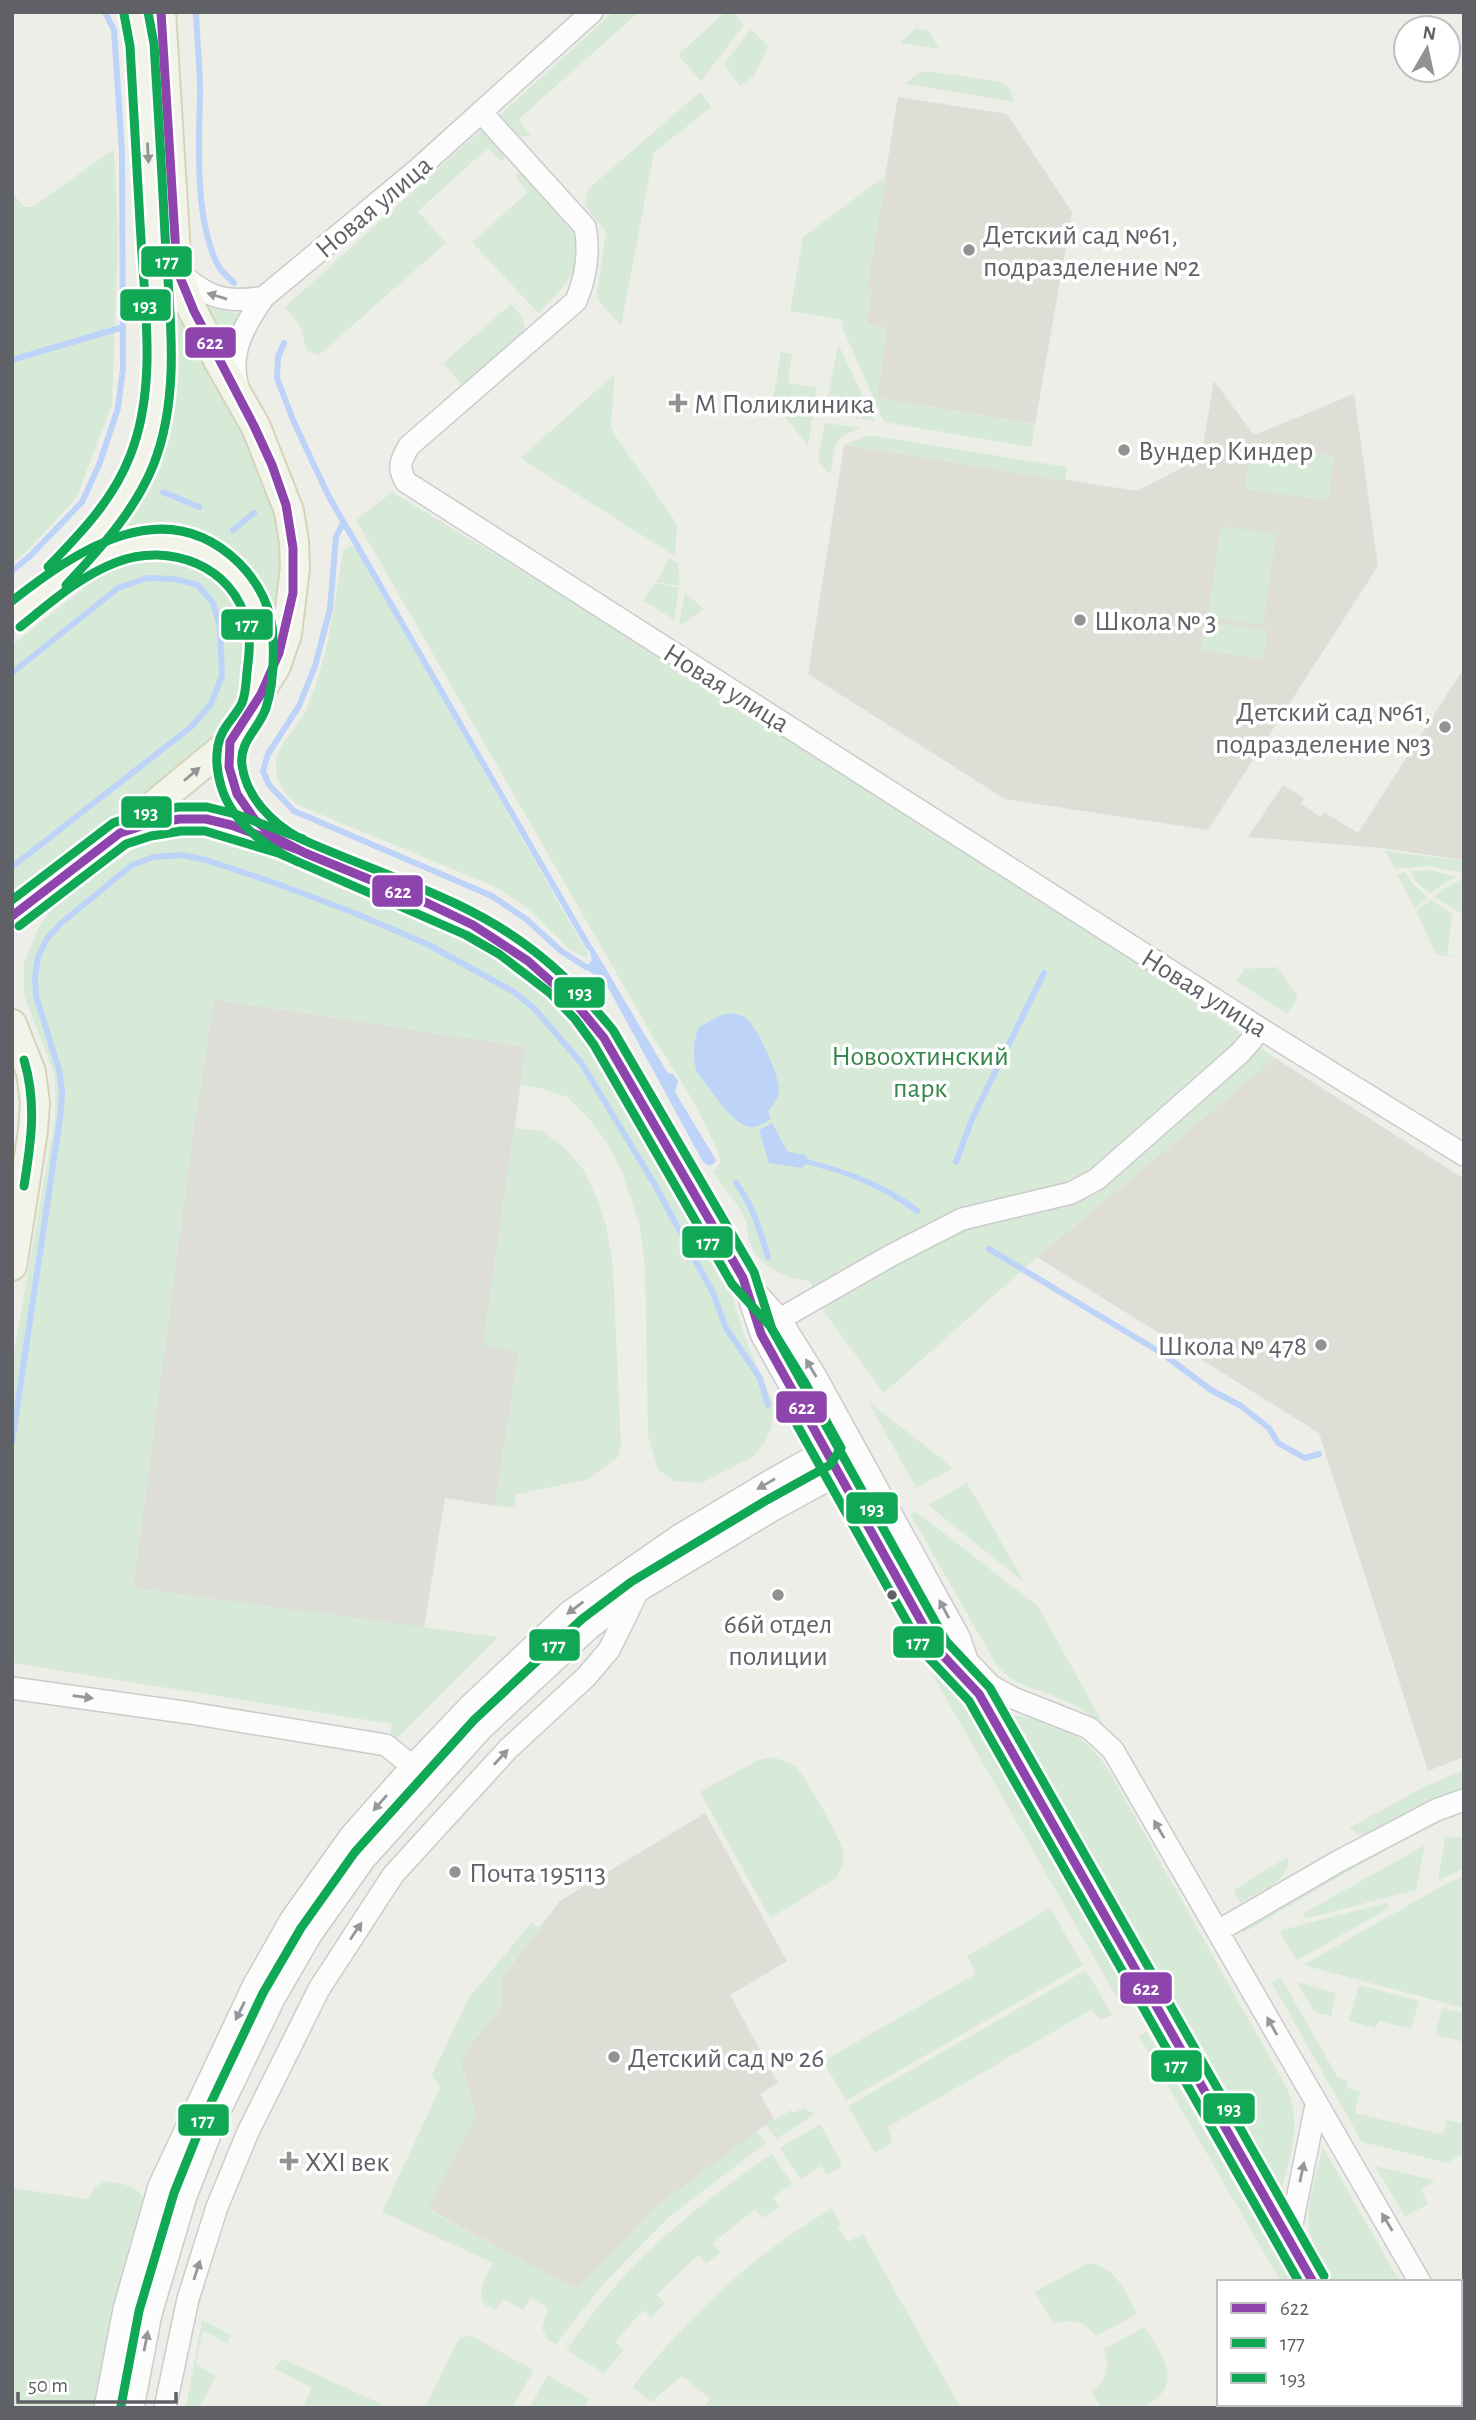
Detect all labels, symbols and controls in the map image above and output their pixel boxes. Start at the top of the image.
north arrow [1392,14,1462,84]
text: N [1421,23,1437,44]
one-way arrow [143,142,154,164]
street label: Новая улица [311,151,438,264]
place label: Детский сад №61, подразделение №2 [983,222,1200,282]
marker: Детский сад №61, подразделение №2 [961,242,977,258]
line badge: 177 [140,245,193,278]
text: 177 [155,253,179,272]
line badge: 193 [119,288,172,322]
one-way arrow [206,291,227,301]
text: 193 [133,297,157,316]
line badge: 622 [184,326,237,359]
text: 622 [196,334,224,353]
place label: М Поликлиника [694,391,875,419]
marker: М Поликлиника [668,393,688,413]
place label: Вундер Киндер [1138,438,1313,466]
marker: Вундер Киндер [1116,442,1132,458]
line badge: 177 [220,608,274,641]
place label: Школа № 3 [1094,608,1217,636]
marker: Школа № 3 [1072,612,1088,628]
text: 177 [235,616,259,635]
street label: Новая улица [658,639,794,738]
place label: Детский сад №61, подразделение №3 [1215,699,1431,759]
marker: Детский сад №61, подразделение №3 [1437,719,1453,735]
one-way arrow [183,767,200,782]
line badge: 193 [120,795,173,829]
text: 193 [134,804,158,823]
line badge: 622 [371,874,424,908]
text: 622 [384,883,412,902]
street label: Новая улица [1136,944,1272,1043]
line badge: 193 [553,976,606,1009]
text: 193 [568,984,592,1003]
park label: Новоохтинский парк [831,1043,1009,1103]
line badge: 177 [681,1225,734,1259]
text: 177 [696,1234,720,1253]
place label: Школа № 478 [1158,1333,1307,1361]
marker: Школа № 478 [1313,1337,1329,1353]
one-way arrow [804,1359,817,1378]
line badge: 622 [775,1390,828,1424]
text: 622 [788,1399,816,1418]
one-way arrow [756,1477,775,1490]
line badge: 193 [845,1491,899,1525]
text: 193 [860,1500,884,1519]
marker: 66й отдел полиции [770,1587,786,1603]
unlabelled marker [885,1588,899,1602]
one-way arrow [938,1599,950,1619]
one-way arrow [567,1600,585,1615]
place label: 66й отдел полиции [724,1611,832,1671]
line badge: 177 [892,1625,945,1659]
line badge: 177 [528,1628,581,1662]
text: 177 [906,1634,930,1653]
text: 177 [542,1637,566,1656]
one-way arrow [72,1692,94,1703]
one-way arrow [493,1748,509,1766]
one-way arrow [373,1794,388,1811]
one-way arrow [1152,1819,1165,1838]
place label: Почта 195113 [469,1860,606,1888]
marker: Почта 195113 [447,1864,463,1880]
one-way arrow [349,1921,362,1941]
line badge: 622 [1119,1971,1173,2005]
text: 622 [1132,1980,1160,1999]
one-way arrow [235,2001,246,2021]
one-way arrow [1266,2016,1278,2036]
place label: Детский сад № 26 [628,2045,824,2073]
marker: Детский сад № 26 [606,2049,622,2065]
line badge: 177 [1150,2049,1203,2083]
text: 177 [1164,2057,1188,2076]
line badge: 193 [1202,2092,1256,2125]
text: 193 [1217,2100,1241,2119]
line badge: 177 [177,2103,230,2137]
text: 177 [191,2112,215,2131]
place label: XXI век [305,2149,389,2177]
marker: XXI век [279,2151,299,2171]
one-way arrow [1297,2161,1308,2183]
one-way arrow [1381,2213,1393,2232]
one-way arrow [192,2259,202,2280]
legend [1217,2280,1462,2406]
text: 622 [1280,2298,1309,2319]
one-way arrow [141,2330,152,2352]
text: 177 [1280,2333,1305,2354]
scale bar [18,2360,175,2404]
text: 193 [1280,2368,1306,2389]
text: 50 m [28,2375,68,2396]

